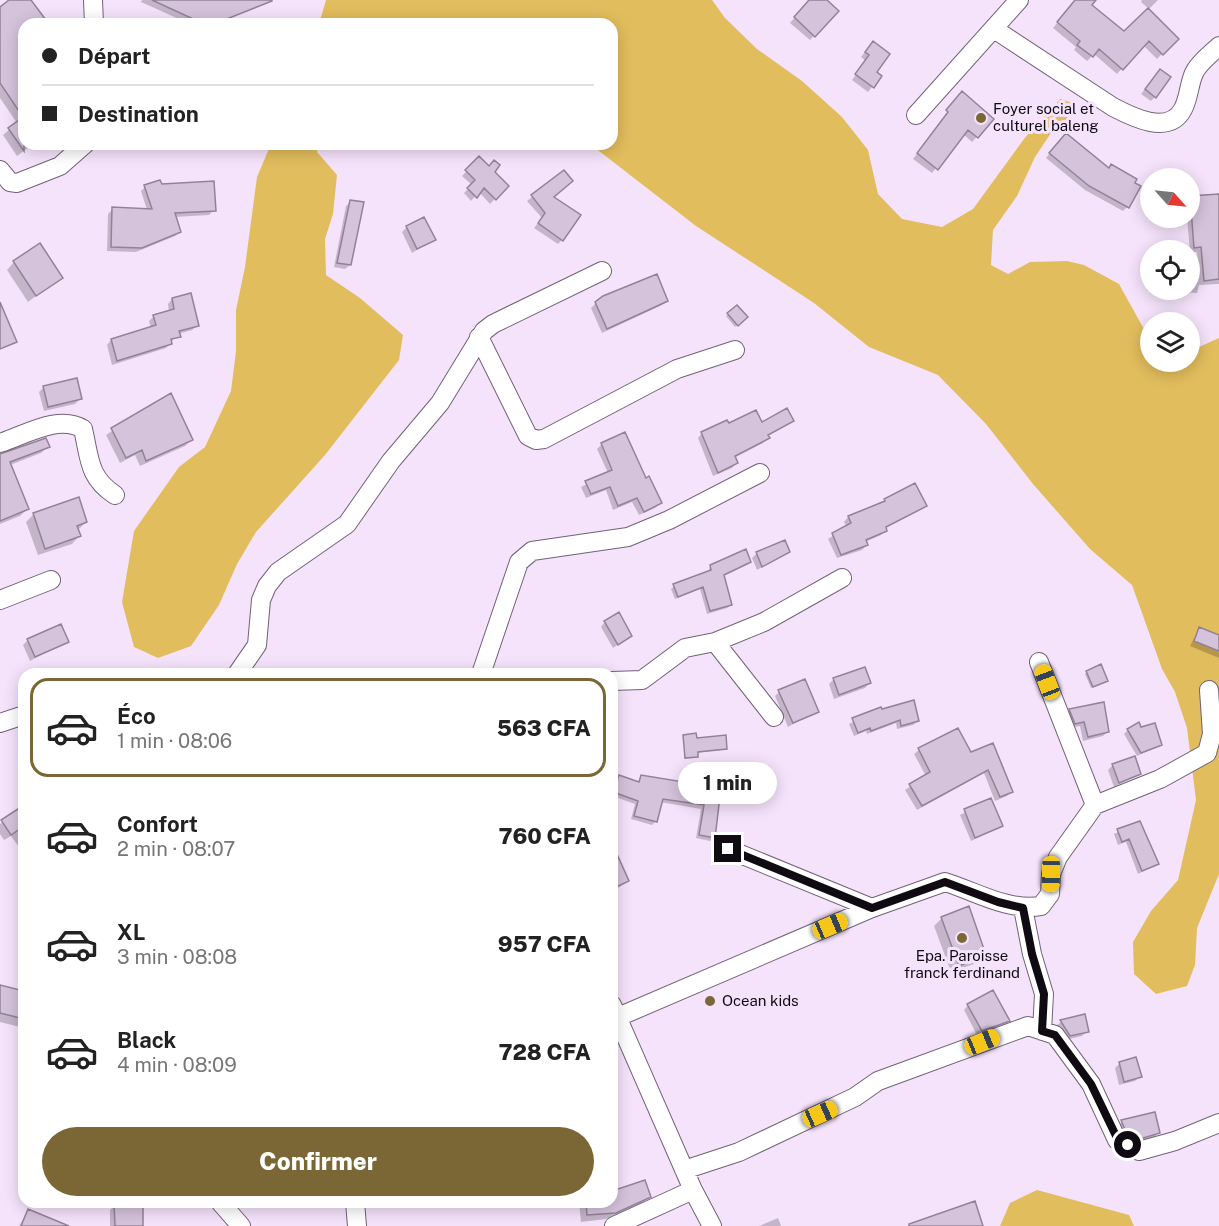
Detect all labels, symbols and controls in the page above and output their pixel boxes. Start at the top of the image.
text: Départ [78,43,150,69]
place label: Foyer social et culturel baleng [993,100,1099,134]
text: Destination [78,101,199,127]
marker: Foyer social et culturel baleng [974,111,988,125]
north arrow [1140,168,1200,228]
map controls [1140,168,1200,372]
button: locate [1140,240,1200,300]
button: layers [1140,312,1200,372]
car [1032,662,1062,702]
icon: car [45,701,99,755]
text: Éco [117,703,156,729]
text: 563 CFA [497,715,591,741]
text: 1 min · 08:06 [117,729,232,753]
callout: 1 min [678,762,777,804]
text: 1 min [703,771,752,795]
icon: car [45,809,99,863]
text: Confort [117,811,198,837]
text: 760 CFA [498,823,591,849]
route end [714,835,741,862]
text: 2 min · 08:07 [117,837,235,861]
car [1042,856,1060,892]
car [810,911,850,941]
icon: car [45,917,99,971]
text: XL [117,919,145,945]
text: 957 CFA [498,931,591,957]
marker: Epa. Paroisse franck ferdinand [955,931,969,945]
text: 3 min · 08:08 [117,945,237,969]
place label: Epa. Paroisse franck ferdinand [904,947,1020,981]
place label: Ocean kids [722,992,799,1009]
marker: Ocean kids [703,994,717,1008]
icon: car [45,1025,99,1079]
text: Black [117,1027,176,1053]
car [962,1027,1002,1057]
text: 728 CFA [498,1039,591,1065]
text: 4 min · 08:09 [117,1053,237,1077]
car [800,1098,840,1130]
button: Confirmer [42,1127,594,1196]
route start [1114,1131,1141,1158]

